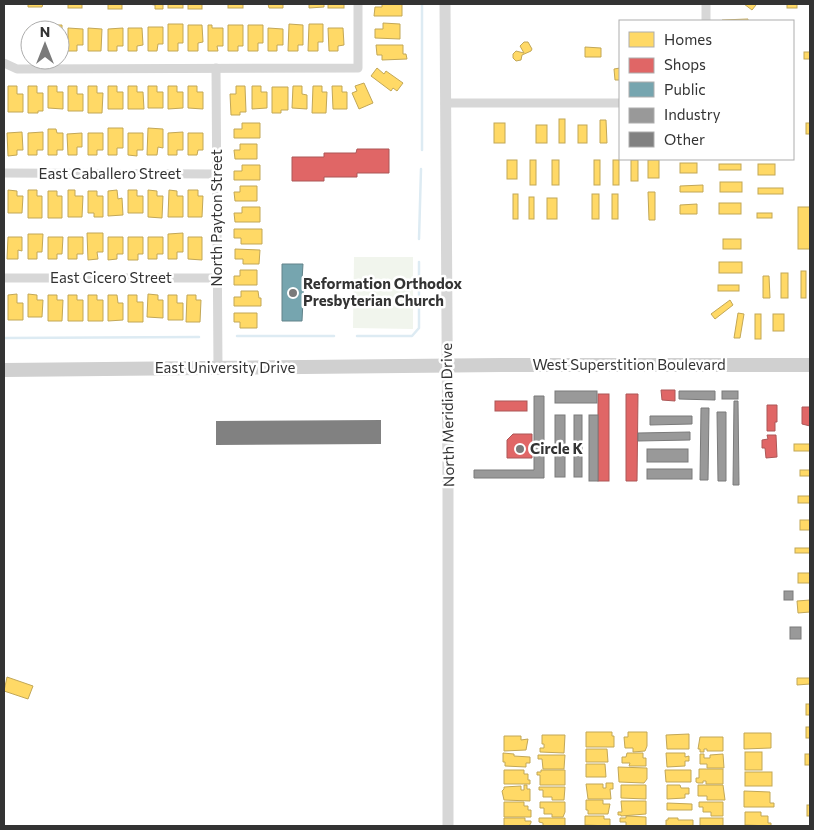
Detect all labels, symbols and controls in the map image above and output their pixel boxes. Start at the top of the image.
north arrow [20,20,70,70]
legend [619,20,794,160]
text: N [40,23,50,40]
text: Homes [664,30,712,48]
text: Shops [664,55,706,73]
text: Public [664,80,706,98]
text: Industry [664,105,721,123]
text: Other [664,130,705,148]
street label: North Payton Street [207,149,225,287]
street label: East Caballero Street [39,164,181,182]
street label: East Cicero Street [50,268,172,286]
place label: Reformation Orthodox Presbyterian Church [303,274,462,309]
marker: Reformation Orthodox Presbyterian Church [287,287,299,299]
street label: North Meridian Drive [437,343,457,487]
street label: West Superstition Boulevard [532,355,726,373]
street label: East University Drive [155,358,295,376]
place label: Circle K [530,439,584,457]
marker: Circle K [514,443,526,455]

